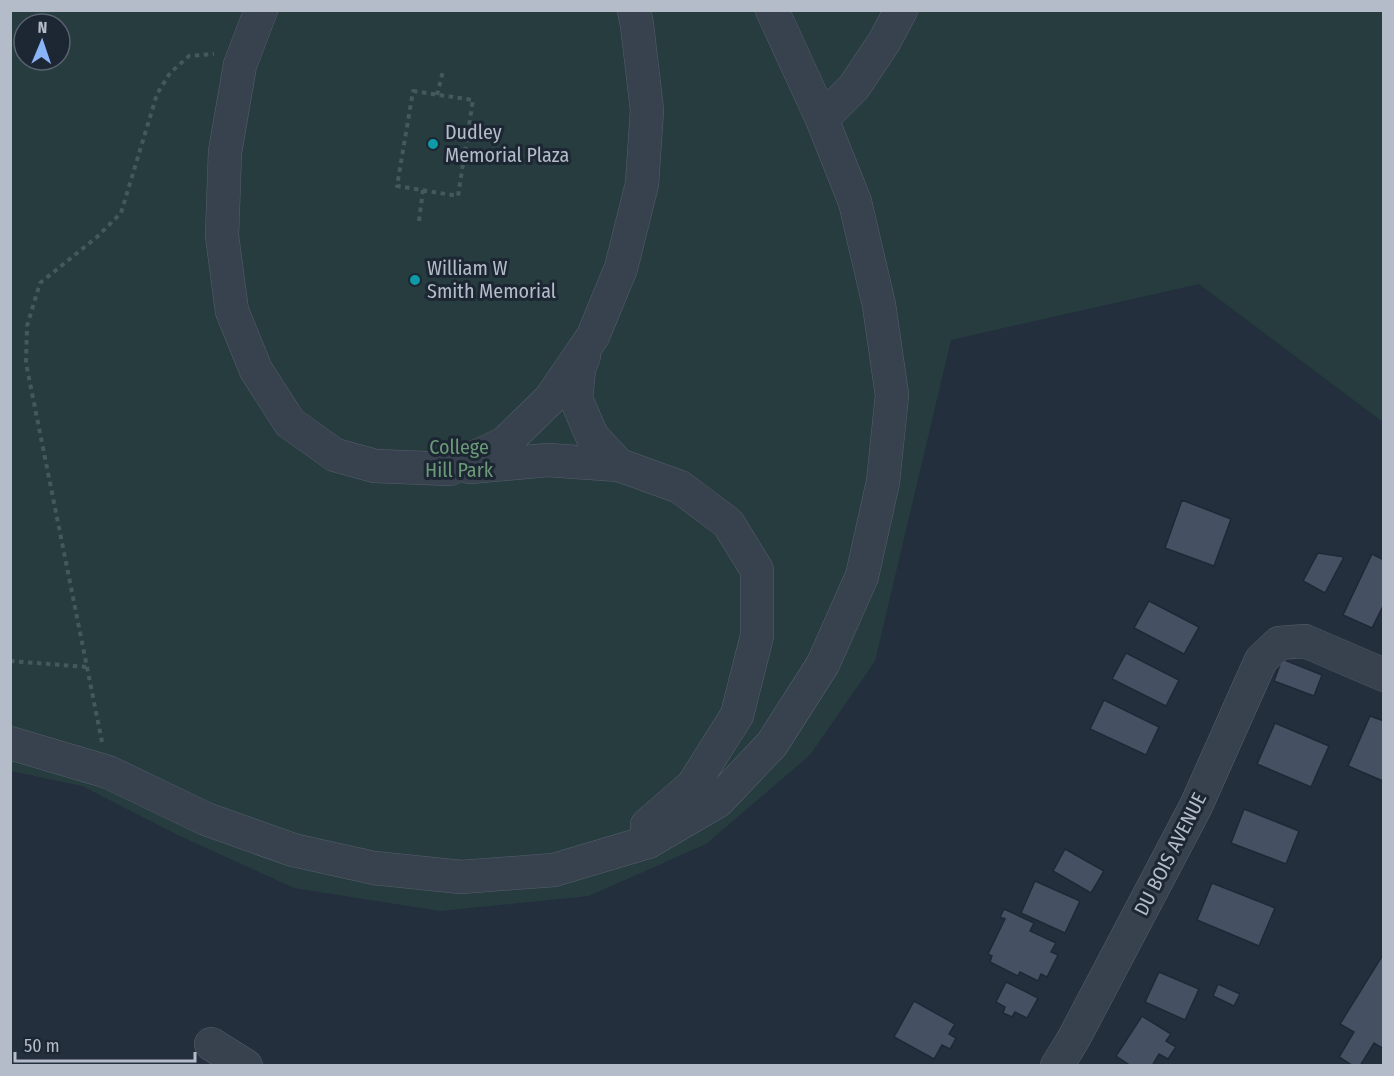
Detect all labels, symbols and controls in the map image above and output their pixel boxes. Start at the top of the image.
north arrow [12,12,72,72]
text: N [37,18,48,37]
place label: Dudley Memorial Plaza [445,120,569,167]
marker: Dudley Memorial Plaza [426,137,440,151]
place label: William W Smith Memorial [427,256,556,303]
marker: William W Smith Memorial [408,273,422,287]
park label: College Hill Park [425,435,494,482]
street label: DU BOIS AVENUE [1129,789,1211,919]
scale bar [15,1025,195,1063]
text: 50 m [24,1035,60,1057]

